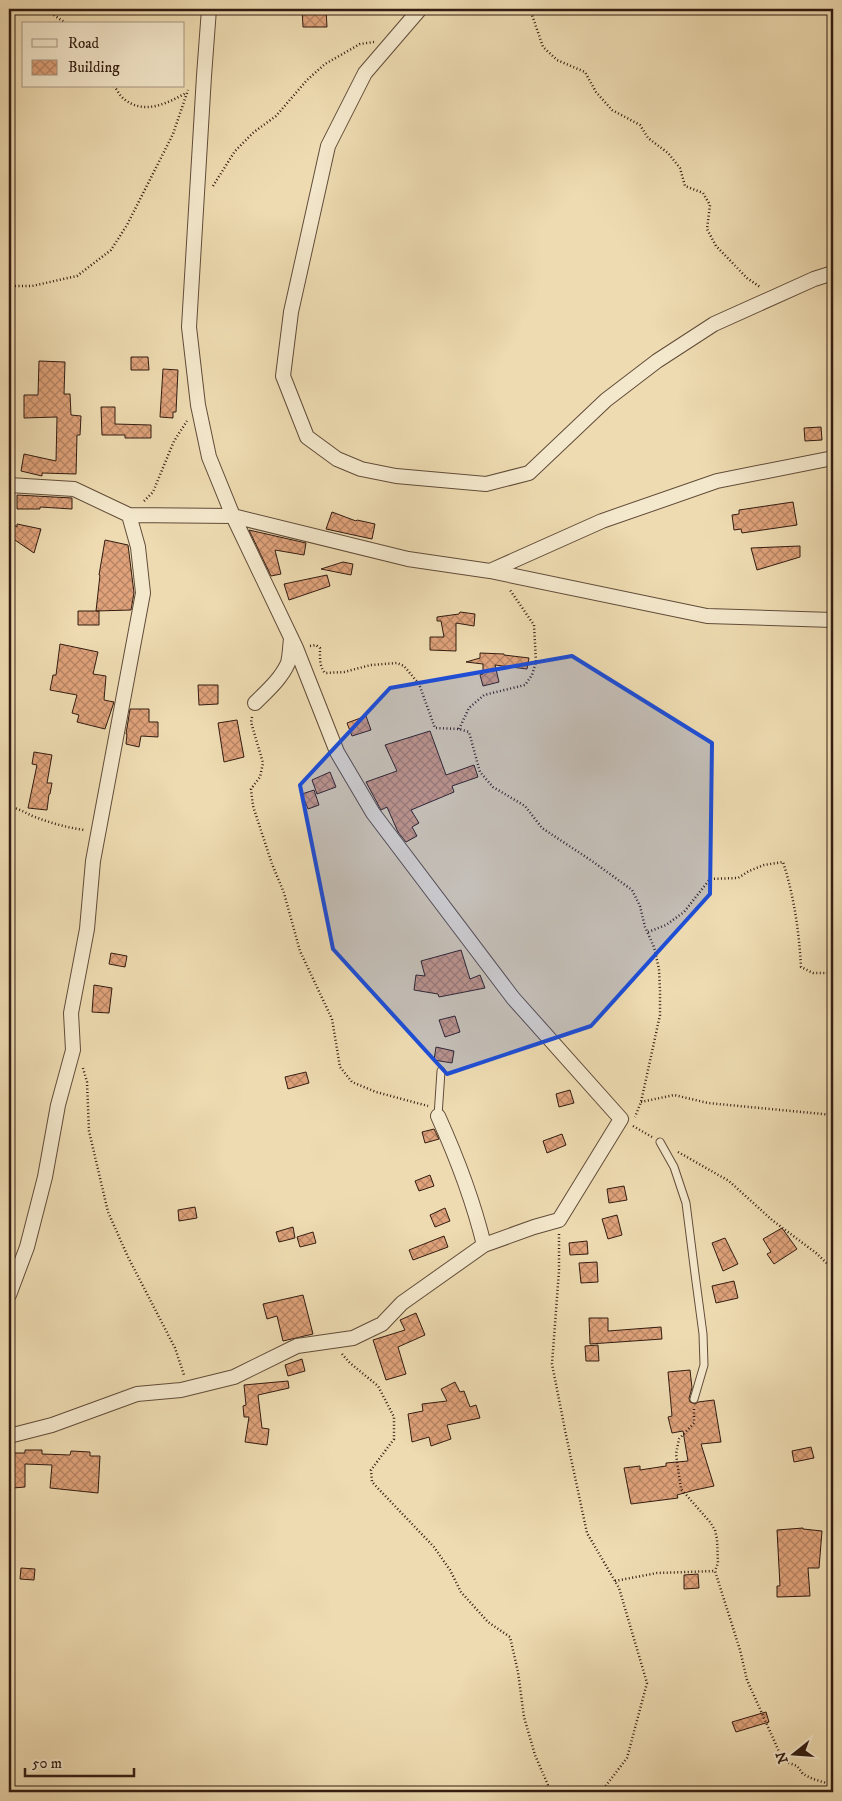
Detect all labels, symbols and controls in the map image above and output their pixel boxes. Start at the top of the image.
legend [22,22,185,88]
text: Road [68,34,100,53]
text: Building [68,58,120,77]
north arrow [770,1728,820,1778]
scale bar [25,1746,134,1778]
text: N [772,1749,793,1766]
text: 50 m [32,1754,62,1773]

